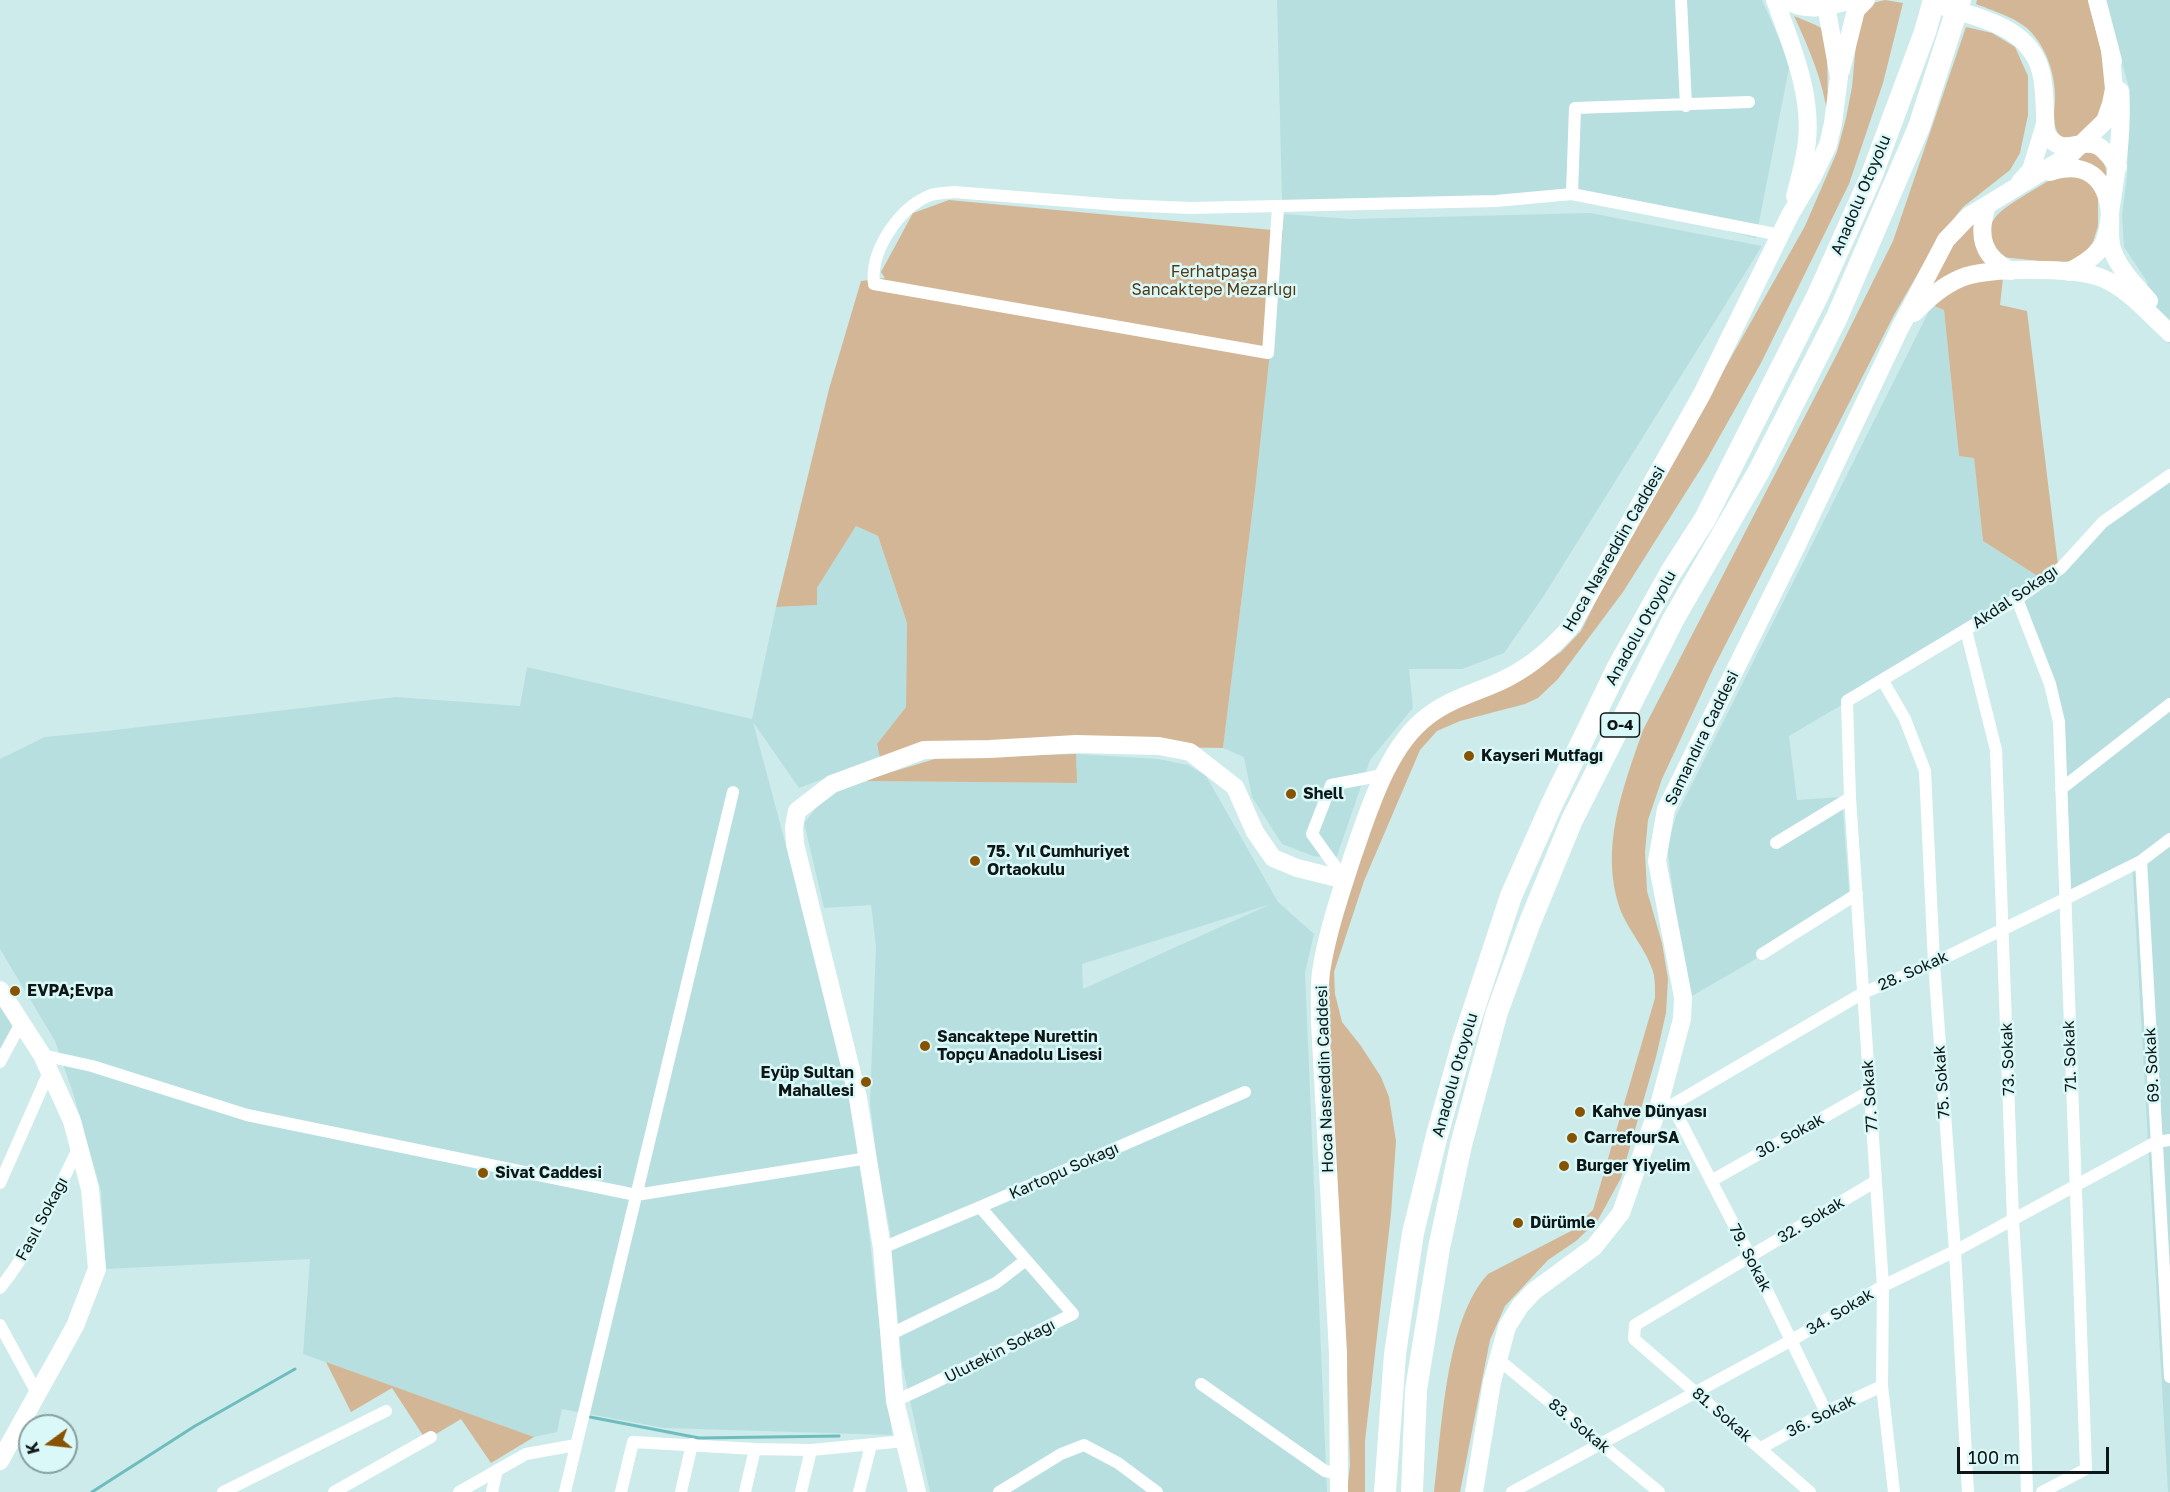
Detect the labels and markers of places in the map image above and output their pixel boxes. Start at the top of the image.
place label: Kayseri Mutfağı [1481,746,1603,766]
marker: Kayseri Mutfağı [1462,749,1476,763]
place label: Shell [1303,784,1344,804]
marker: Shell [1284,787,1298,801]
place label: 75. Yıl Cumhuriyet Ortaokulu [987,842,1129,880]
marker: 75. Yıl Cumhuriyet Ortaokulu [968,854,982,868]
place label: EVPA;Evpa [27,981,113,1001]
marker: EVPA;Evpa [8,984,22,998]
place label: Sancaktepe Nurettin Topçu Anadolu Lisesi [937,1027,1102,1065]
marker: Sancaktepe Nurettin Topçu Anadolu Lisesi [918,1039,932,1053]
place label: Eyüp Sultan Mahallesi [761,1063,854,1101]
marker: Eyüp Sultan Mahallesi [859,1075,873,1089]
place label: Kahve Dünyası [1592,1102,1707,1122]
marker: Kahve Dünyası [1573,1105,1587,1119]
place label: CarrefourSA [1584,1128,1679,1148]
marker: CarrefourSA [1565,1131,1579,1145]
place label: Burger Yiyelim [1576,1156,1690,1176]
marker: Burger Yiyelim [1557,1159,1571,1173]
place label: Sivat Caddesi [495,1163,602,1183]
marker: Sivat Caddesi [476,1166,490,1180]
place label: Dürümle [1530,1213,1595,1233]
marker: Dürümle [1511,1216,1525,1230]

